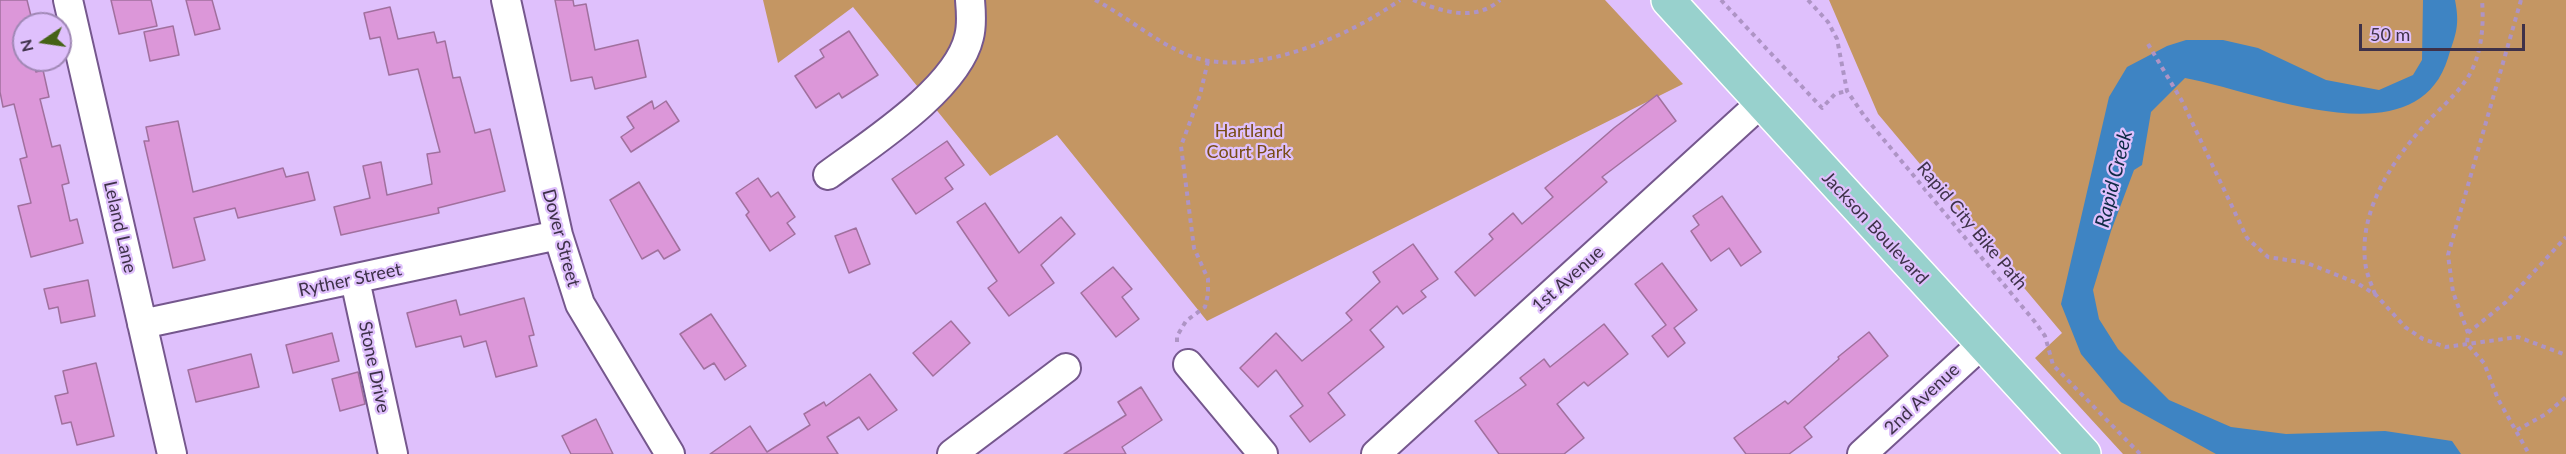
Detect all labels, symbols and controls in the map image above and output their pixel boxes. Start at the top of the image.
north arrow [12,12,72,72]
scale bar [2362,12,2528,50]
text: 50 m [2370,23,2410,45]
text: N [15,38,37,54]
park label: Hartland Court Park [1207,120,1291,162]
water label: Rapid Creek [2090,128,2138,230]
street label: Rapid City Bike Path [1912,158,2032,294]
street label: Jackson Boulevard [1817,167,1933,289]
street label: Leland Lane [99,179,141,275]
street label: Dover Street [538,187,584,289]
street label: 1st Avenue [1528,241,1608,317]
street label: Ryther Street [296,259,404,301]
street label: Stone Drive [354,319,394,415]
street label: 2nd Avenue [1880,359,1964,439]

